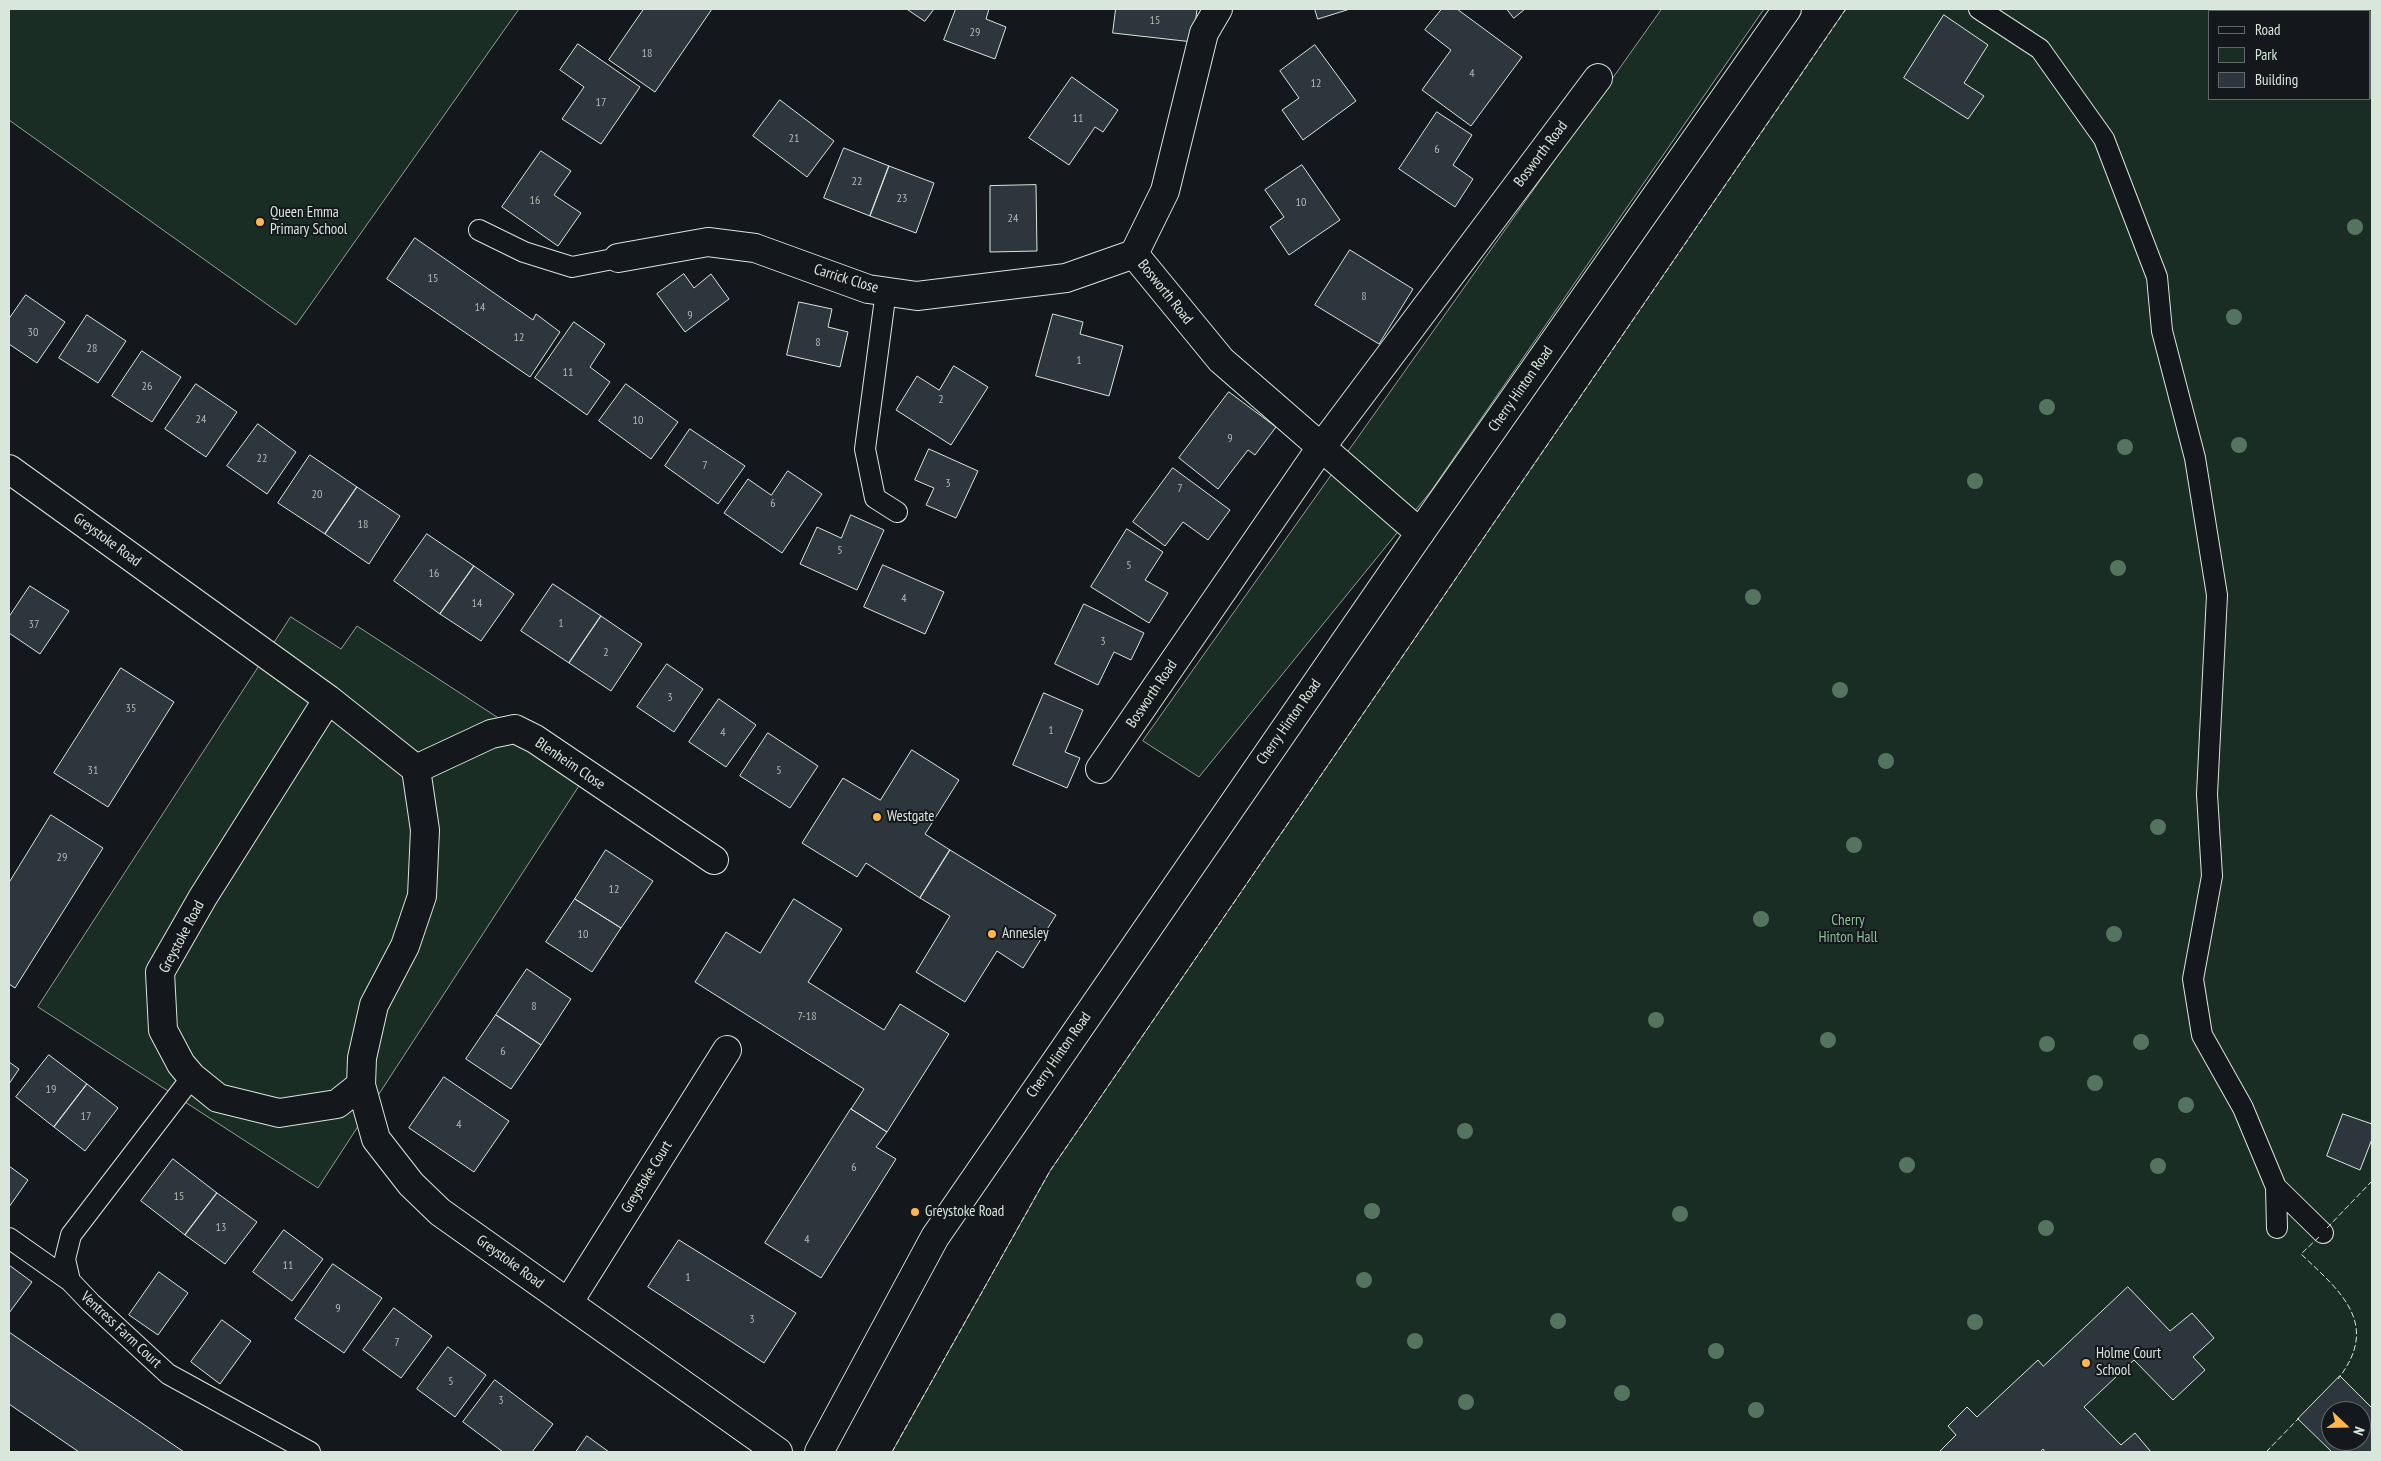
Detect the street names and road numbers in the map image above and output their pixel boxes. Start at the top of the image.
street label: Bosworth Road [1510,118,1572,190]
street label: Bosworth Road [1134,256,1196,328]
street label: Carrick Close [812,261,880,297]
street label: Cherry Hinton Road [1485,343,1557,435]
street label: Greystoke Road [70,509,144,571]
street label: Bosworth Road [1123,657,1181,731]
street label: Cherry Hinton Road [1253,676,1325,768]
street label: Blenheim Close [532,734,608,794]
street label: Greystoke Road [155,898,209,976]
street label: Cherry Hinton Road [1023,1009,1095,1101]
street label: Greystoke Court [618,1138,676,1216]
street label: Greystoke Road [473,1231,547,1293]
street label: Ventress Farm Court [77,1288,165,1372]

